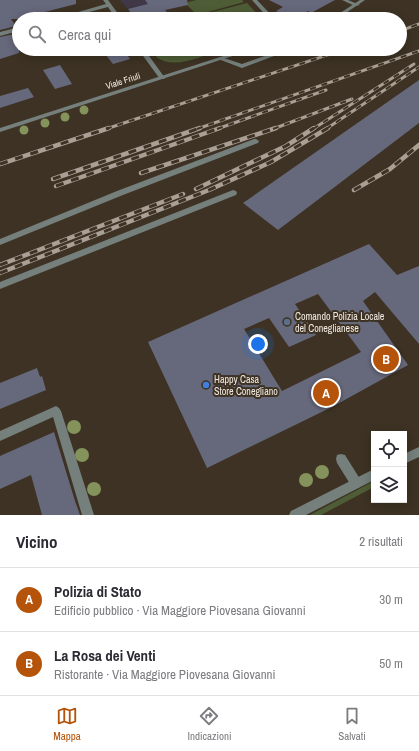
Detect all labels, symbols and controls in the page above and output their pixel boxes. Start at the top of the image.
search box [12,12,407,56]
icon: search [26,23,48,45]
text: Cerca qui [58,24,111,45]
street label: Viale Friuli [104,70,142,92]
place label: Comando Polizia Locale del Coneglianese [295,310,385,335]
marker: Comando Polizia Locale del Coneglianese [282,317,292,327]
your location [248,334,268,354]
pin: B [373,344,399,374]
place label: Happy Casa Store Conegliano [214,373,278,398]
pin: A [313,378,339,408]
marker: Happy Casa Store Conegliano [201,380,211,390]
map controls [371,431,407,503]
button: locate [371,431,407,467]
button: layers [371,467,407,503]
text: Vicino [16,530,58,553]
text: 2 risultati [359,533,403,550]
text: Polizia di Stato [54,581,142,602]
text: A [25,591,33,608]
text: 30 m [379,591,403,608]
text: Edificio pubblico · Via Maggiore Piovesana Giovanni [54,602,306,619]
text: La Rosa dei Venti [54,645,156,666]
text: B [25,655,33,672]
text: 50 m [379,655,403,672]
text: Ristorante · Via Maggiore Piovesana Giovanni [54,666,275,683]
tab: Mappa [53,705,81,743]
tab: Indicazioni [187,705,232,743]
tab: Salvati [338,705,366,743]

